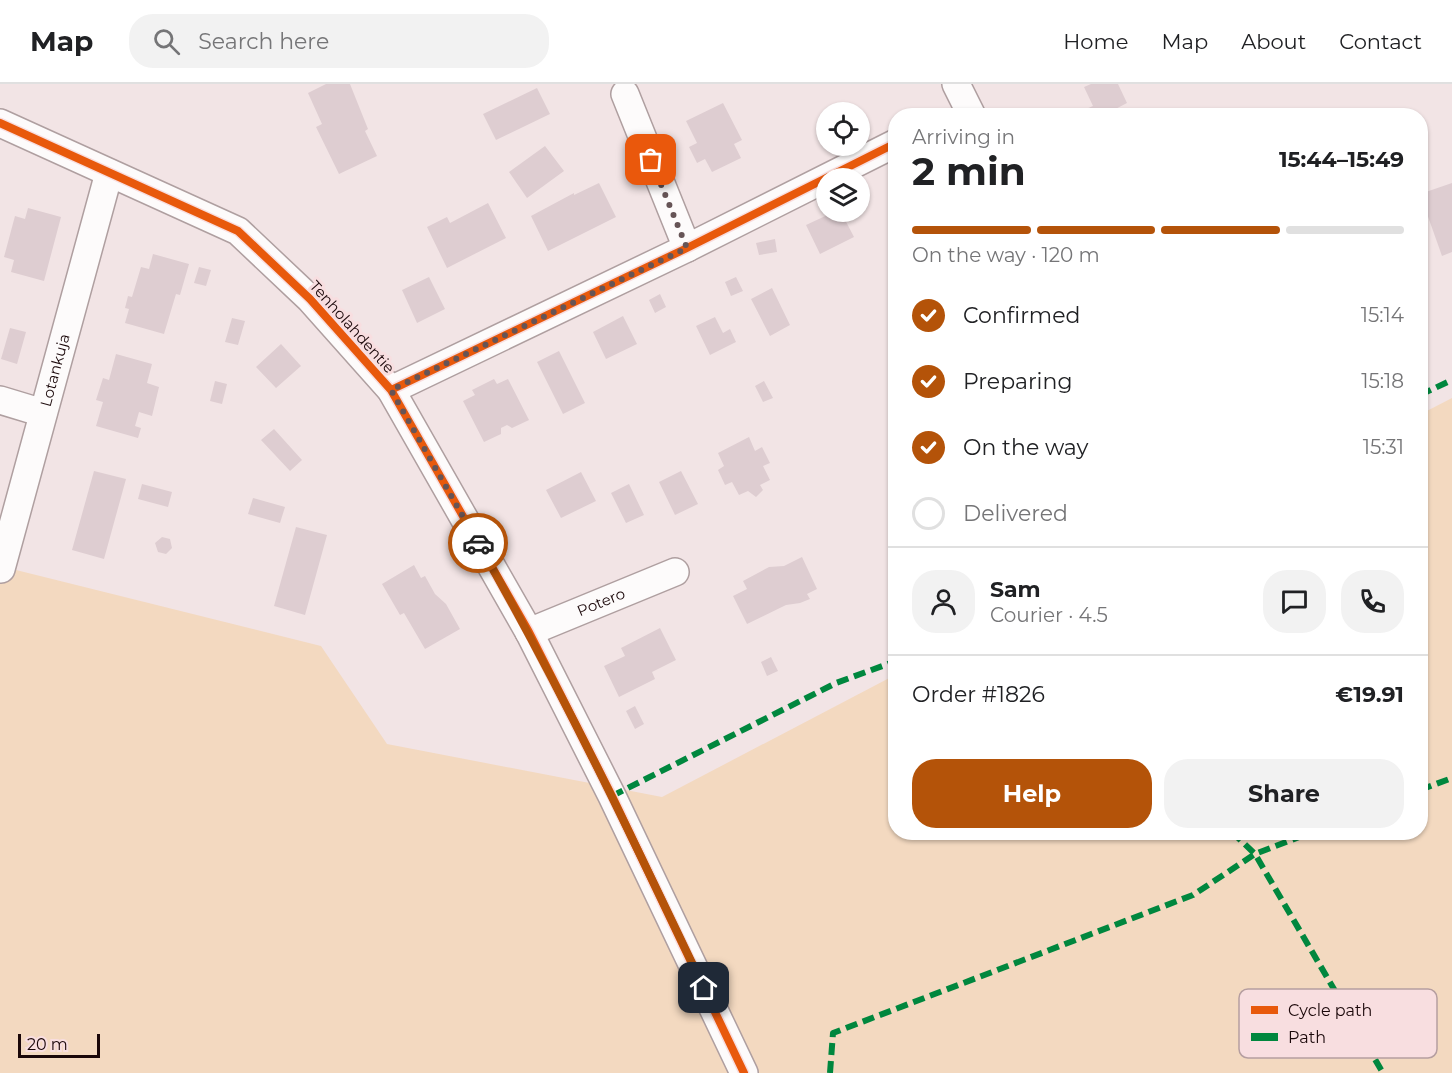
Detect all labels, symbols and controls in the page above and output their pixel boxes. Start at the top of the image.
search box [129,14,549,68]
text: Map [30,24,93,58]
icon: search [150,25,183,58]
text: Search here [198,28,329,55]
text: Home [1063,29,1128,54]
text: Map [1161,29,1208,54]
text: About [1241,29,1306,54]
text: Contact [1339,29,1422,54]
map controls [816,102,870,222]
button: locate [816,102,870,156]
text: Arriving in [912,125,1015,149]
pin [625,134,676,185]
icon: bag [634,143,667,176]
text: 15:44–15:49 [1279,146,1404,173]
text: 2 min [912,147,1026,195]
button: layers [816,168,870,222]
text: On the way · 120 m [912,243,1100,267]
street label: Tenholahdentie [306,276,399,377]
icon: check [912,299,945,332]
text: Confirmed [963,302,1080,329]
text: 15:14 [1361,303,1404,327]
street label: Lotankuja [36,332,74,409]
icon: check [912,365,945,398]
text: Preparing [963,368,1072,395]
text: 15:18 [1361,369,1404,393]
icon: check [912,431,945,464]
text: On the way [963,434,1088,461]
text: 15:31 [1363,435,1404,459]
text: Delivered [963,500,1068,527]
courier [448,513,508,573]
icon: car [462,527,495,560]
button: person [912,570,975,633]
button: chat [1263,570,1326,633]
button: phone [1341,570,1404,633]
text: Sam [990,576,1041,603]
street label: Potero [574,584,628,620]
text: Courier · 4.5 [990,603,1108,627]
text: Order #1826 [912,681,1045,708]
text: €19.91 [1335,681,1404,708]
button: Help [912,759,1152,828]
button: Share [1164,759,1404,828]
pin [678,962,729,1013]
icon: home [687,971,720,1004]
legend [1239,989,1437,1058]
text: Cycle path [1288,1001,1372,1020]
text: Path [1288,1028,1326,1047]
scale bar [18,1031,100,1058]
text: 20 m [27,1035,68,1054]

